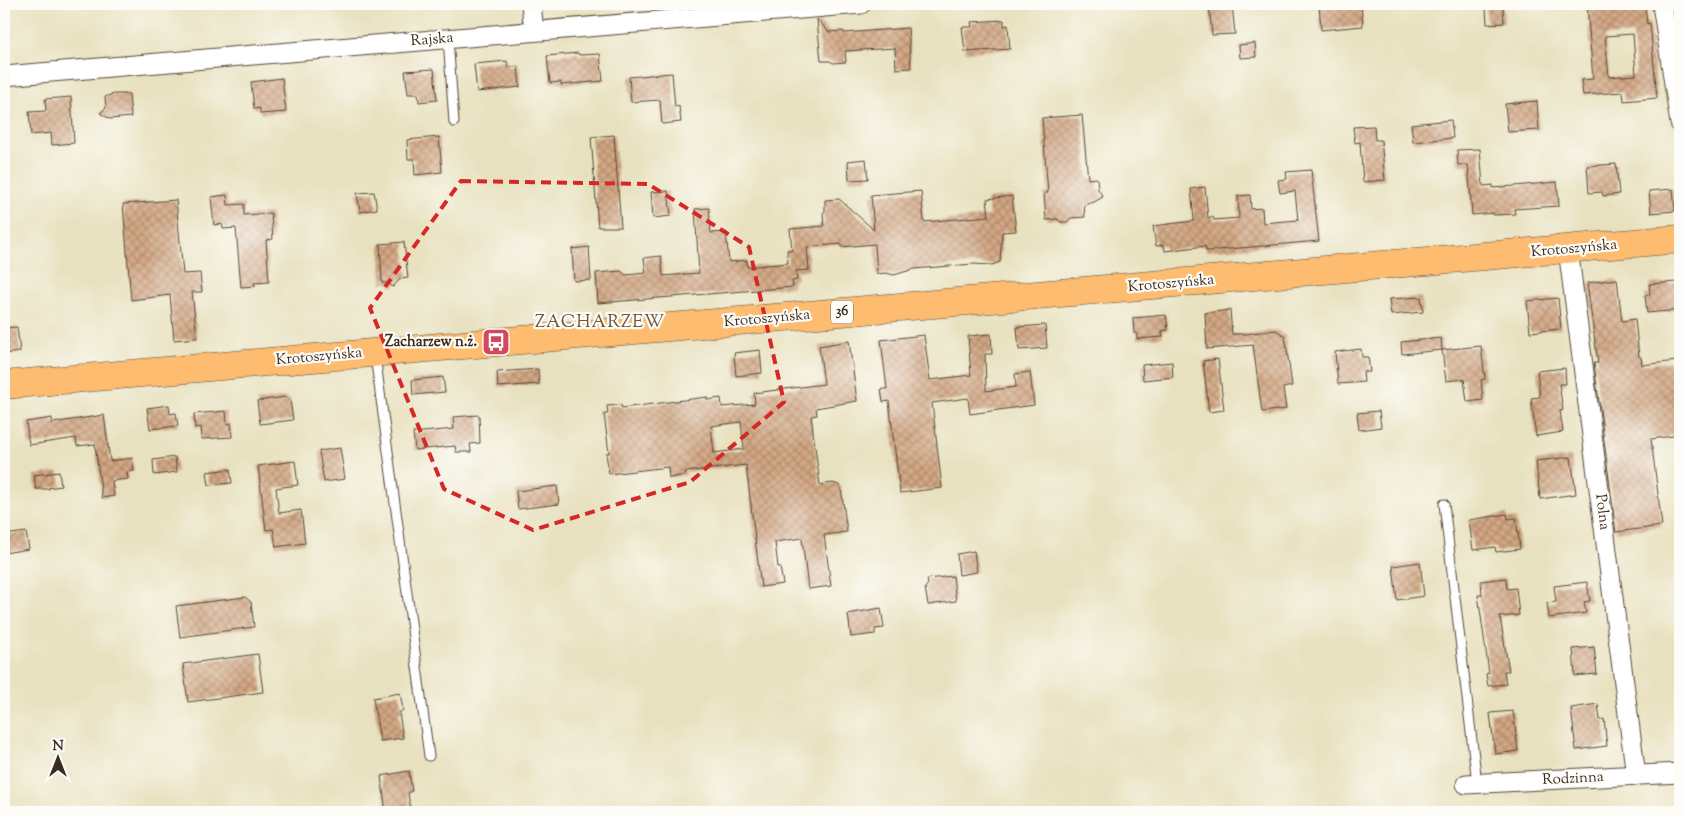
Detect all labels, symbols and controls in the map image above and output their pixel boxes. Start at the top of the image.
street label: Rajska [410,28,454,52]
street label: Krotoszyńska [1530,235,1618,263]
street label: Krotoszyńska [1127,270,1215,298]
road number: 36 [831,300,853,324]
street label: Krotoszyńska [723,305,811,333]
district label: ZACHARZEW [535,310,665,336]
bus stop icon: Zacharzew n.ż. [481,327,511,357]
place label: Zacharzew n.ż. [385,332,477,353]
street label: Krotoszyńska [275,343,363,371]
street label: Polna [1589,493,1615,531]
north arrow [32,734,82,784]
text: N [52,737,64,757]
street label: Rodzinna [1542,767,1604,791]

